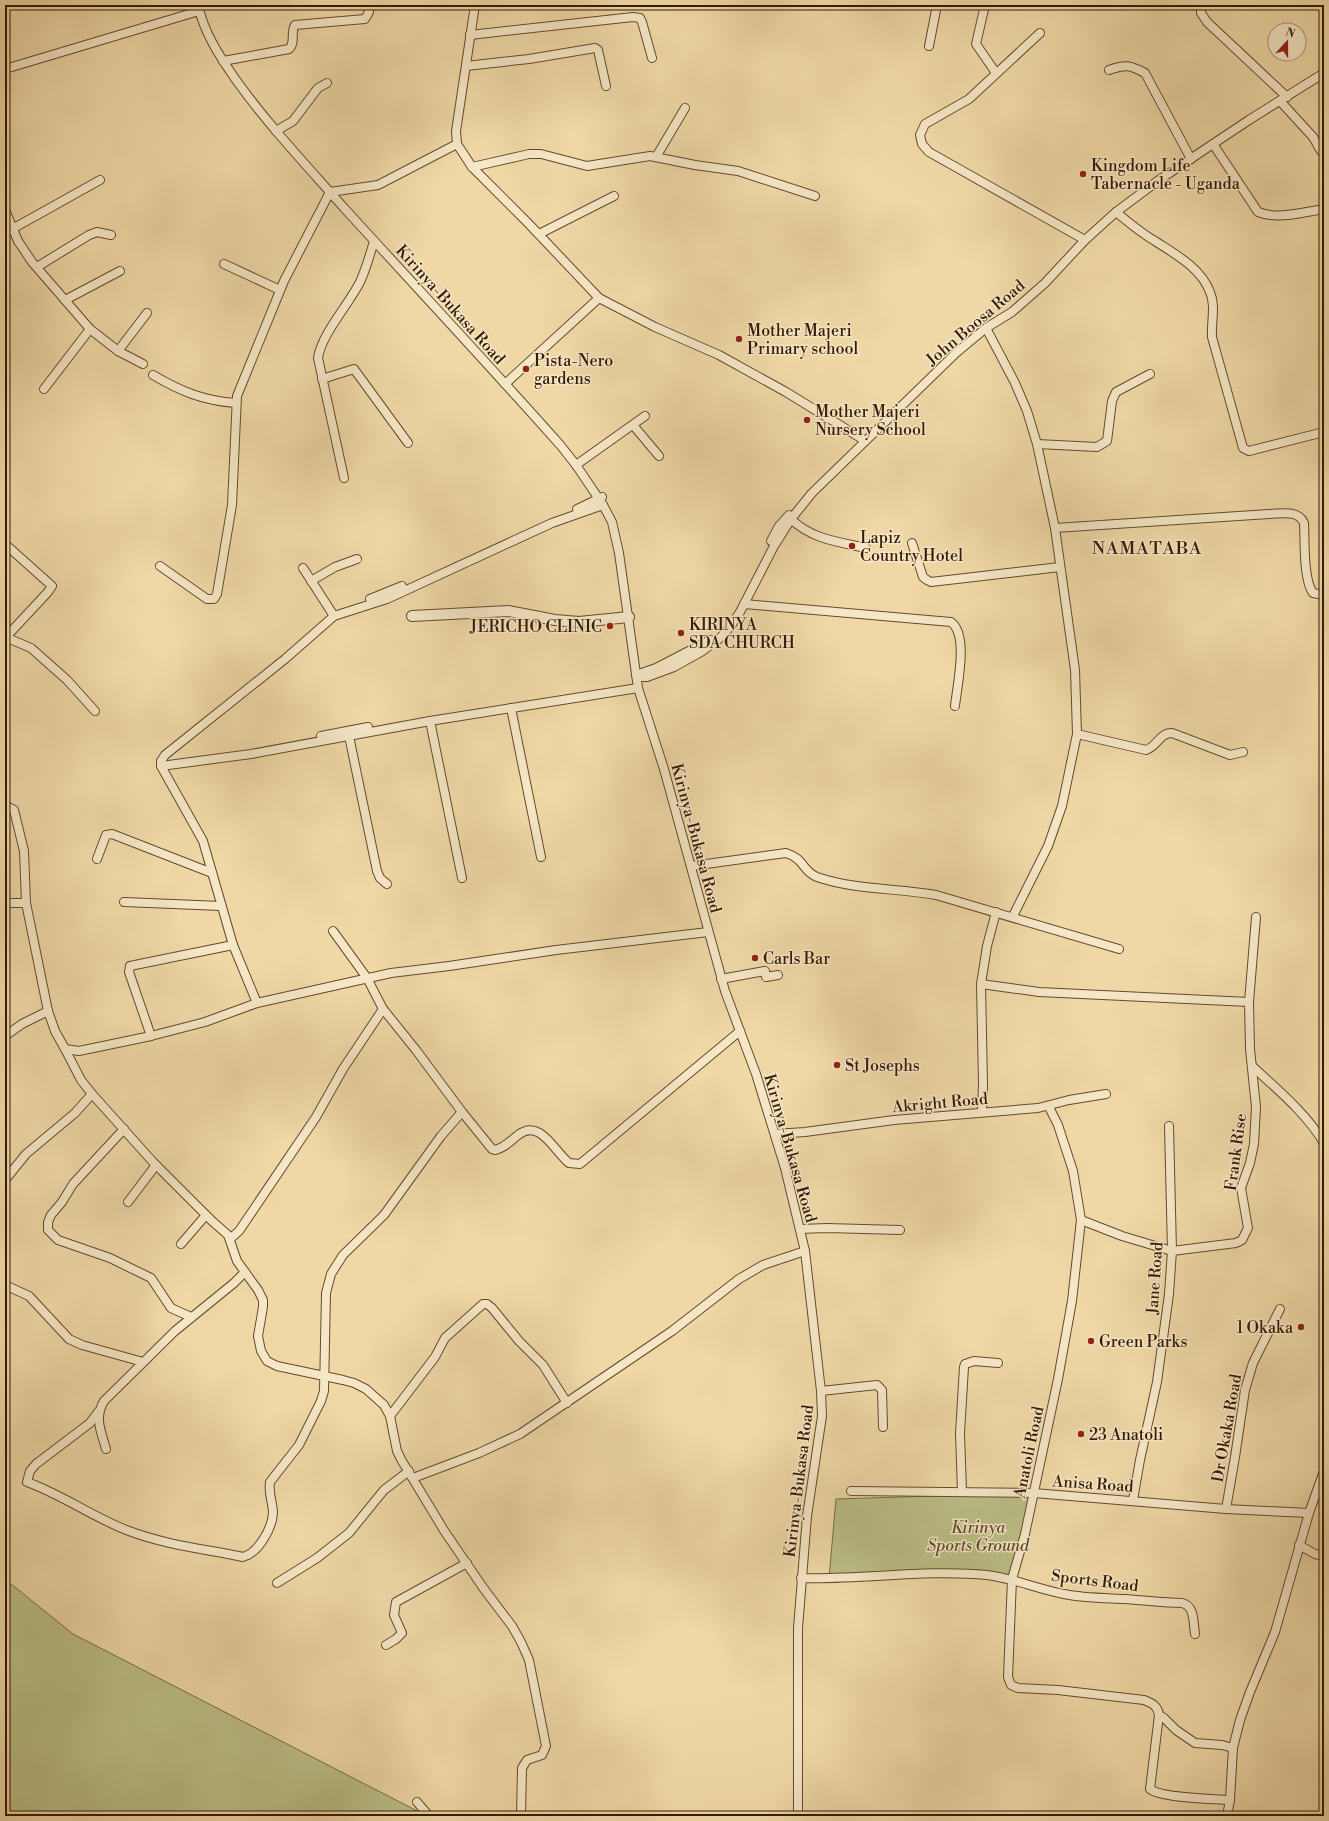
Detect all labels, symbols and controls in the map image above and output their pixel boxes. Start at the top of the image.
north arrow [1267,22,1307,62]
text: N [1284,26,1297,42]
place label: Kingdom Life Tabernacle - Uganda [1091,156,1241,194]
marker: Kingdom Life Tabernacle - Uganda [1078,169,1088,179]
street label: Kirinya-Bukasa Road [391,241,509,369]
street label: John Boosa Road [921,276,1029,371]
place label: Mother Majeri Primary school [747,321,859,359]
marker: Mother Majeri Primary school [734,334,744,344]
place label: Pista-Nero gardens [534,351,613,389]
marker: Pista-Nero gardens [521,364,531,374]
place label: Mother Majeri Nursery School [815,402,926,440]
marker: Mother Majeri Nursery School [802,415,812,425]
place label: Lapiz Country Hotel [860,528,963,566]
district label: NAMATABA [1092,537,1202,560]
marker: Lapiz Country Hotel [847,541,857,551]
place label: KIRINYA SDA CHURCH [689,615,795,653]
place label: JERICHO CLINIC [469,617,602,637]
marker: JERICHO CLINIC [605,621,615,631]
marker: KIRINYA SDA CHURCH [676,628,686,638]
street label: Kirinya-Bukasa Road [666,761,726,915]
place label: Carls Bar [763,949,830,969]
marker: Carls Bar [750,953,760,963]
place label: St Josephs [845,1056,920,1076]
marker: St Josephs [832,1060,842,1070]
street label: Kirinya-Bukasa Road [759,1072,821,1225]
street label: Akright Road [891,1089,989,1117]
street label: Frank Rise [1221,1112,1251,1192]
street label: Jane Road [1142,1241,1168,1316]
place label: 1 Okaka [1236,1318,1294,1338]
marker: 1 Okaka [1296,1322,1306,1332]
place label: Green Parks [1099,1332,1188,1352]
marker: Green Parks [1086,1336,1096,1346]
street label: Dr Okaka Road [1208,1373,1246,1484]
street label: Kirinya-Bukasa Road [780,1404,818,1559]
street label: Anatoli Road [1009,1404,1048,1501]
place label: 23 Anatoli [1089,1425,1163,1445]
marker: 23 Anatoli [1076,1429,1086,1439]
street label: Anisa Road [1051,1471,1134,1497]
park label: Kirinya Sports Ground [927,1518,1030,1556]
street label: Sports Road [1050,1566,1140,1596]

